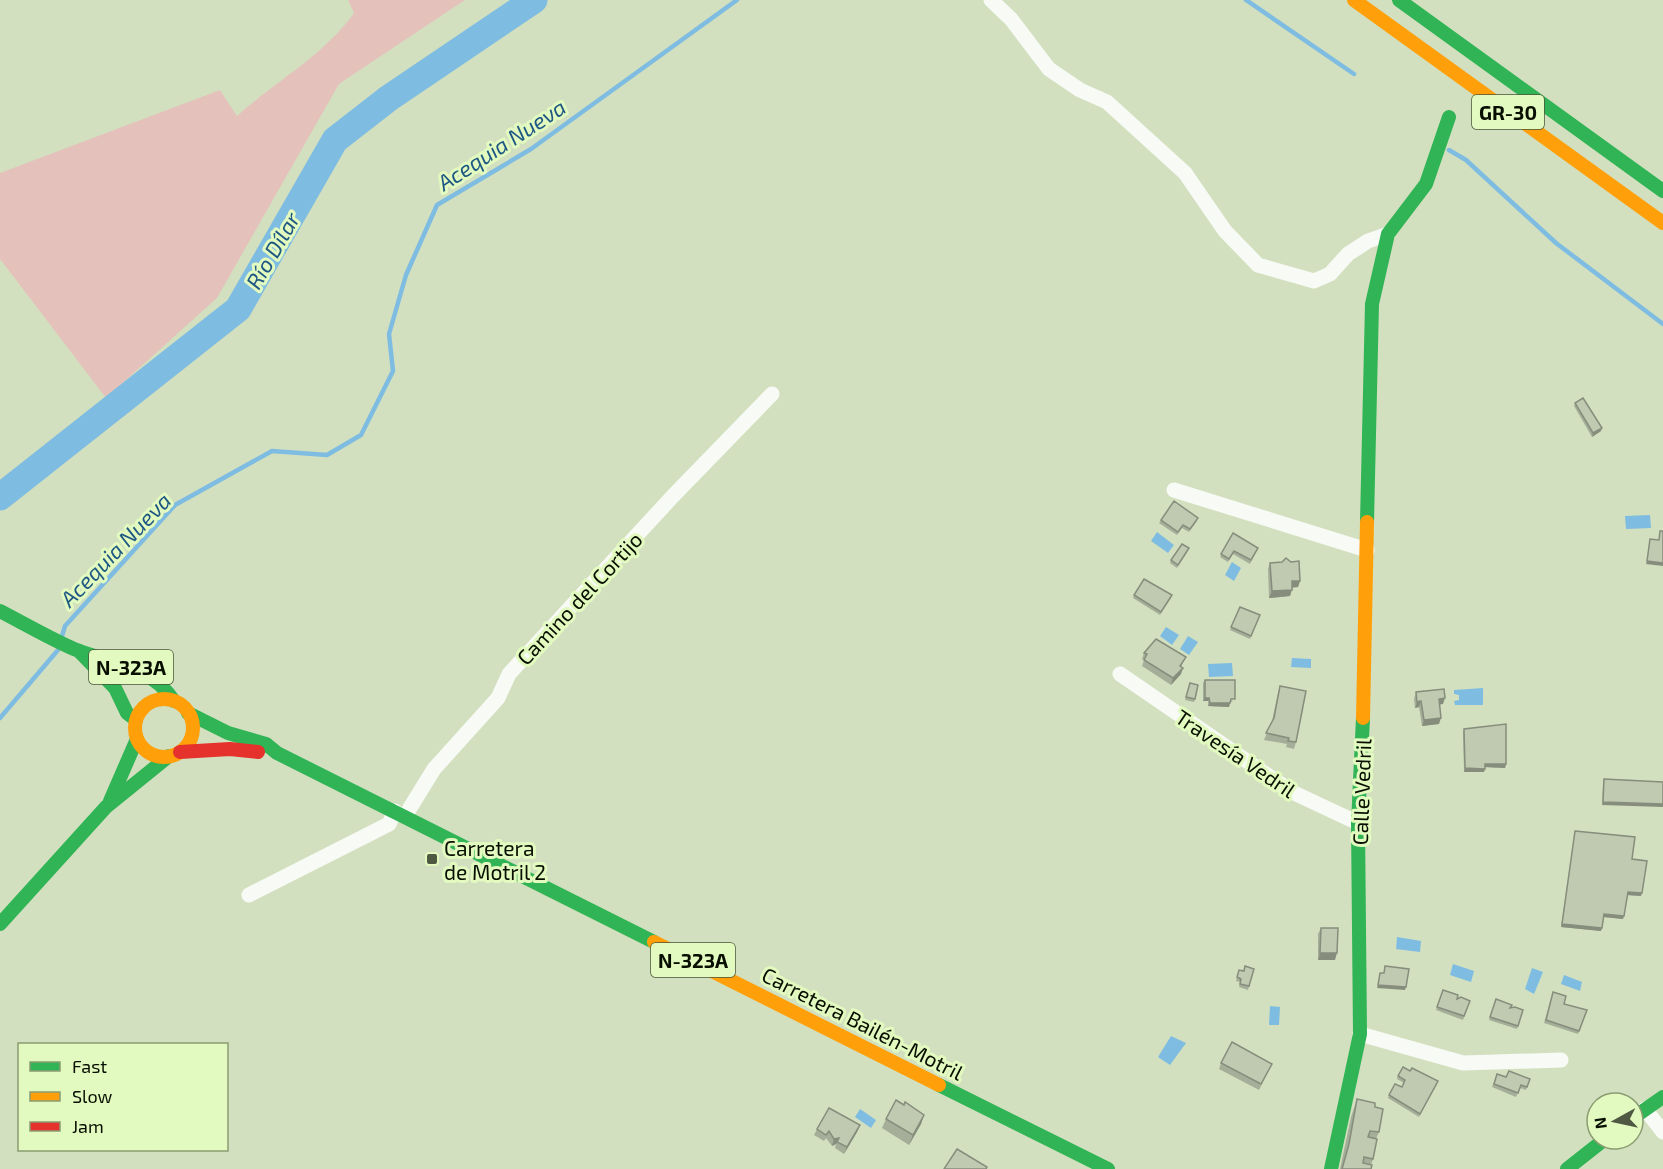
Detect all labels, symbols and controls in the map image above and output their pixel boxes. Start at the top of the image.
water label: Acequia Nueva [431,93,570,196]
road number: GR-30 [1472,95,1544,129]
water label: Río Dílar [240,206,305,293]
water label: Acequia Nueva [54,487,176,612]
street label: Camino del Cortijo [511,526,648,670]
road number: N-323A [89,650,173,684]
street label: Travesía Vedril [1171,704,1301,803]
street label: Calle Vedril [1347,738,1375,846]
place label: Carretera de Motril 2 [444,835,546,884]
marker: Carretera de Motril 2 [425,852,439,866]
road number: N-323A [651,943,735,977]
street label: Carretera Bailén-Motril [758,961,968,1085]
legend [18,1043,228,1151]
text: Fast [72,1055,107,1077]
text: Slow [72,1085,113,1107]
north arrow [1585,1091,1645,1151]
text: Jam [72,1115,104,1137]
text: N [1589,1116,1610,1130]

